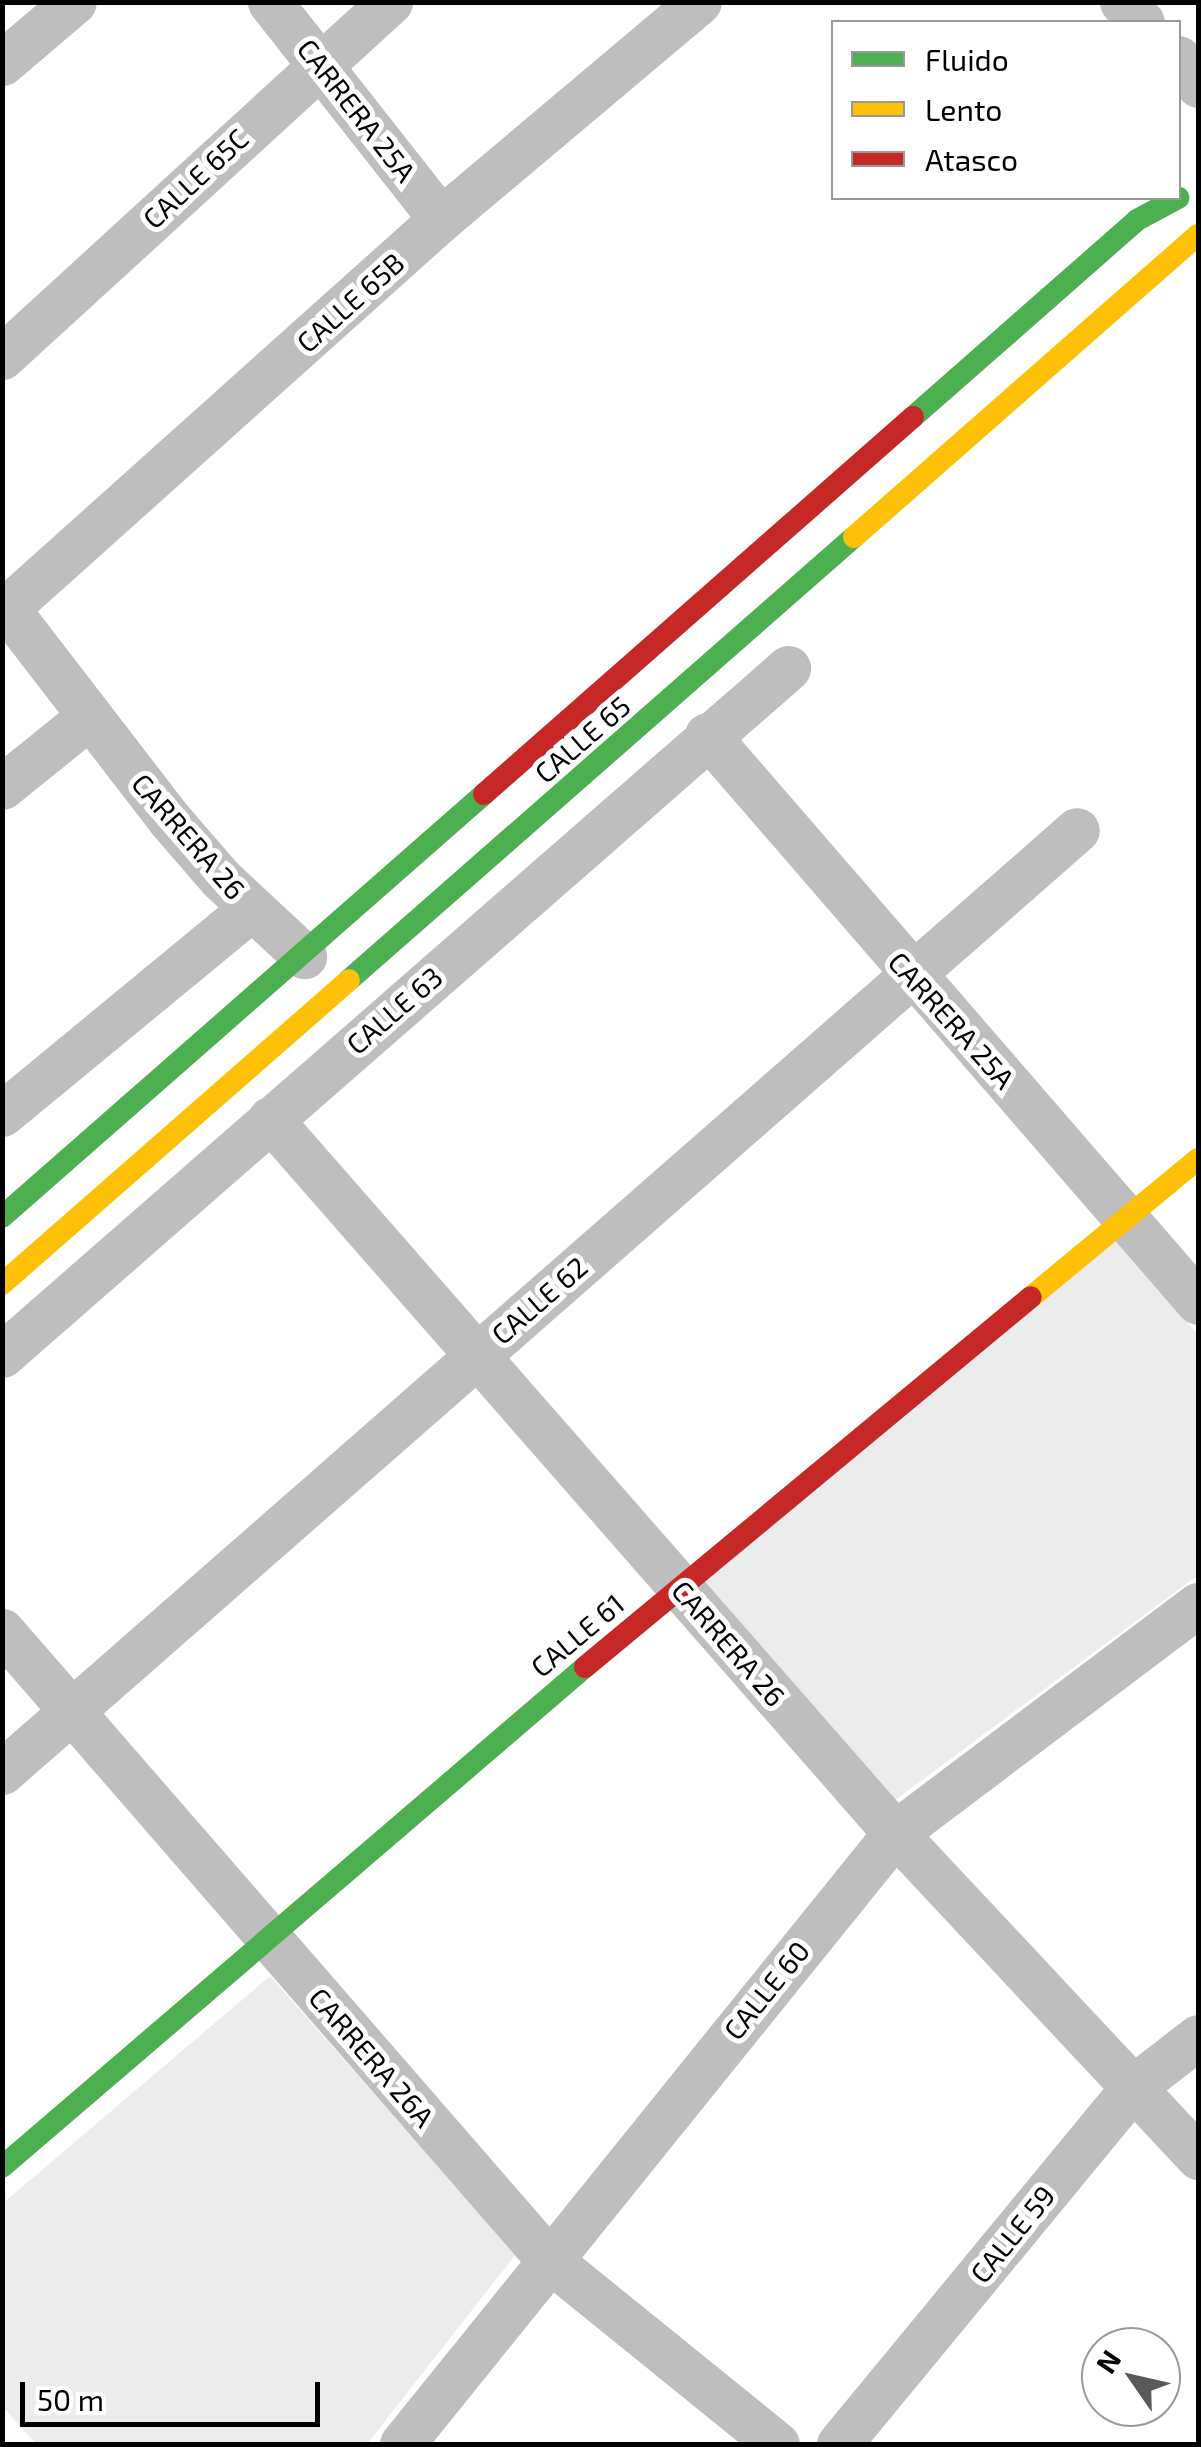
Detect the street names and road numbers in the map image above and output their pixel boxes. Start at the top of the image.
street label: CARRERA 25A [291,32,423,188]
street label: CALLE 65C [136,121,254,235]
street label: CALLE 65B [290,245,410,359]
street label: CALLE 65 [528,689,636,789]
street label: CARRERA 26 [125,766,253,906]
street label: CARRERA 25A [882,945,1022,1095]
street label: CALLE 63 [339,959,449,1061]
street label: CALLE 62 [484,1249,594,1351]
street label: CARRERA 26 [665,1573,793,1713]
street label: CALLE 61 [524,1586,630,1684]
street label: CALLE 60 [716,1934,816,2046]
street label: CARRERA 26A [302,1980,442,2134]
street label: CALLE 59 [963,2179,1061,2289]

